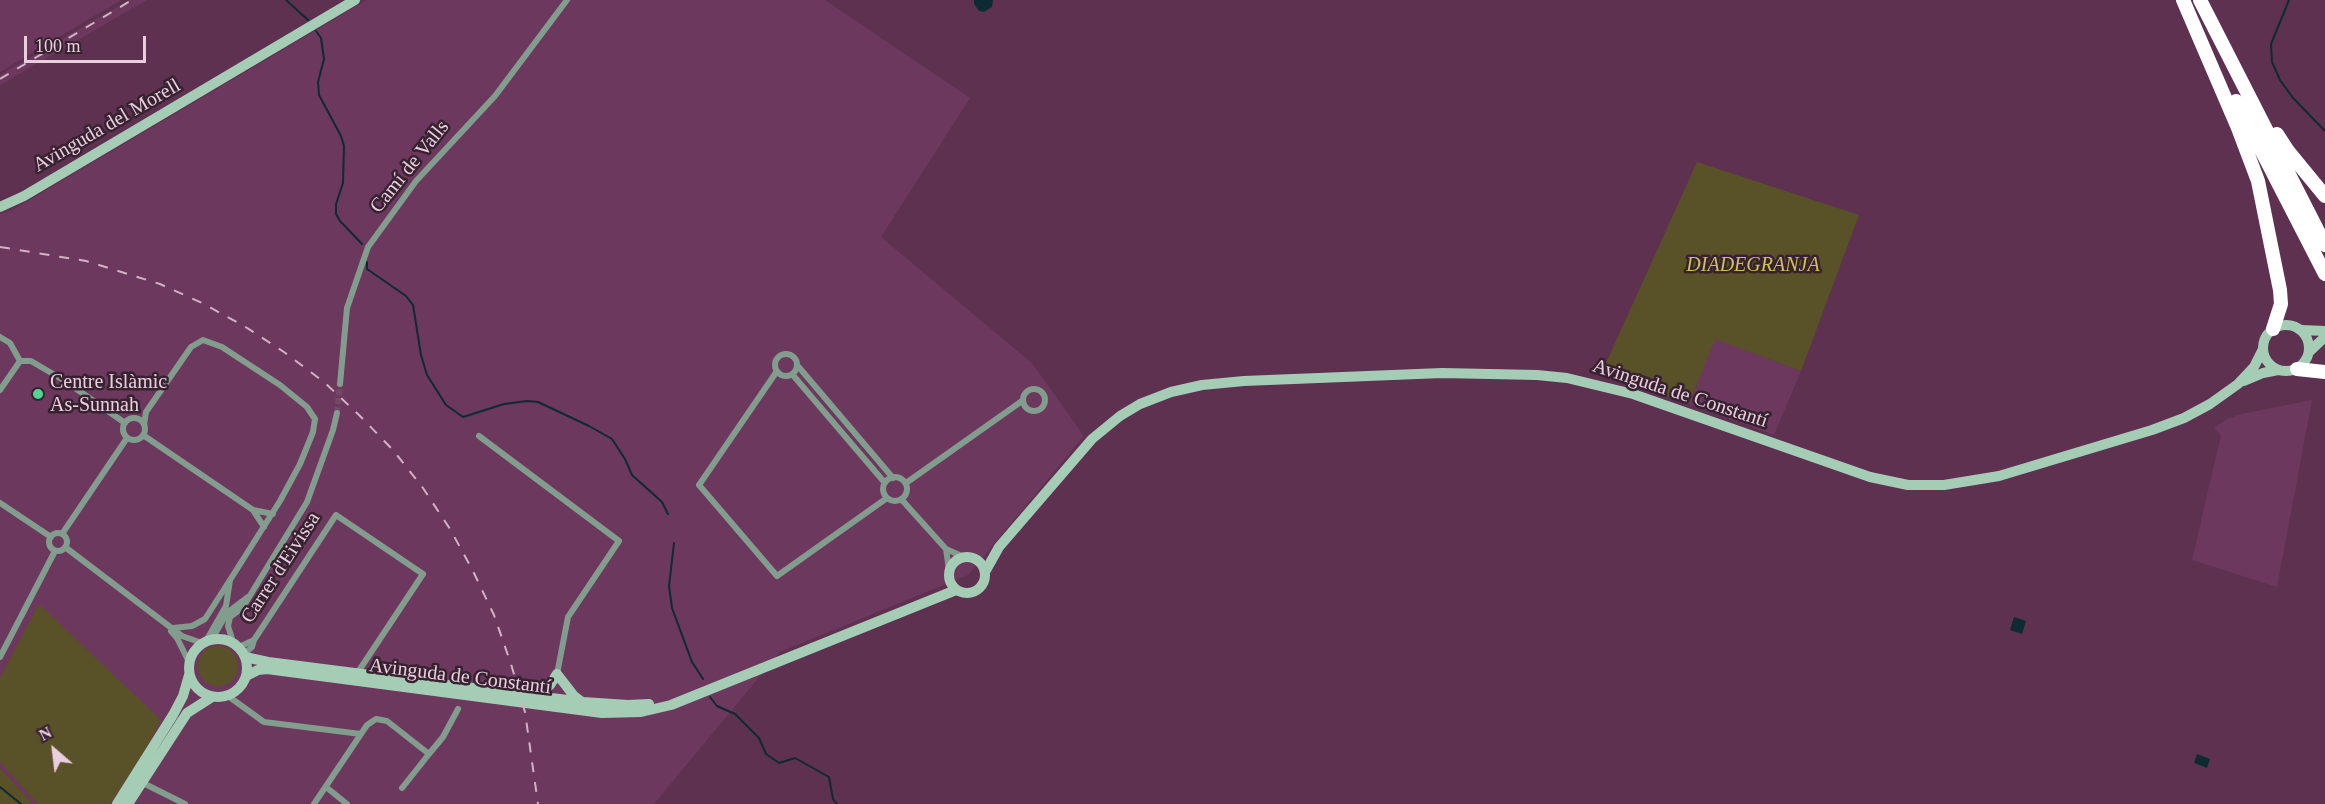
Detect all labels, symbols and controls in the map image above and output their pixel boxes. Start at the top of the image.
scale bar [27,24,148,62]
text: 100 m [35,36,81,56]
street label: Avinguda del Morell [29,74,185,178]
street label: Camí de Valls [365,116,455,218]
park label: DIADEGRANJA [1686,254,1820,278]
street label: Avinguda de Constantí [1589,354,1771,434]
place label: Centre Islàmic As-Sunnah [50,371,167,418]
marker: Centre Islàmic As-Sunnah [31,387,45,401]
street label: Carrer d'Eivissa [236,508,326,628]
street label: Avinguda de Constantí [368,654,552,700]
north arrow [24,720,84,780]
text: N [36,723,54,744]

